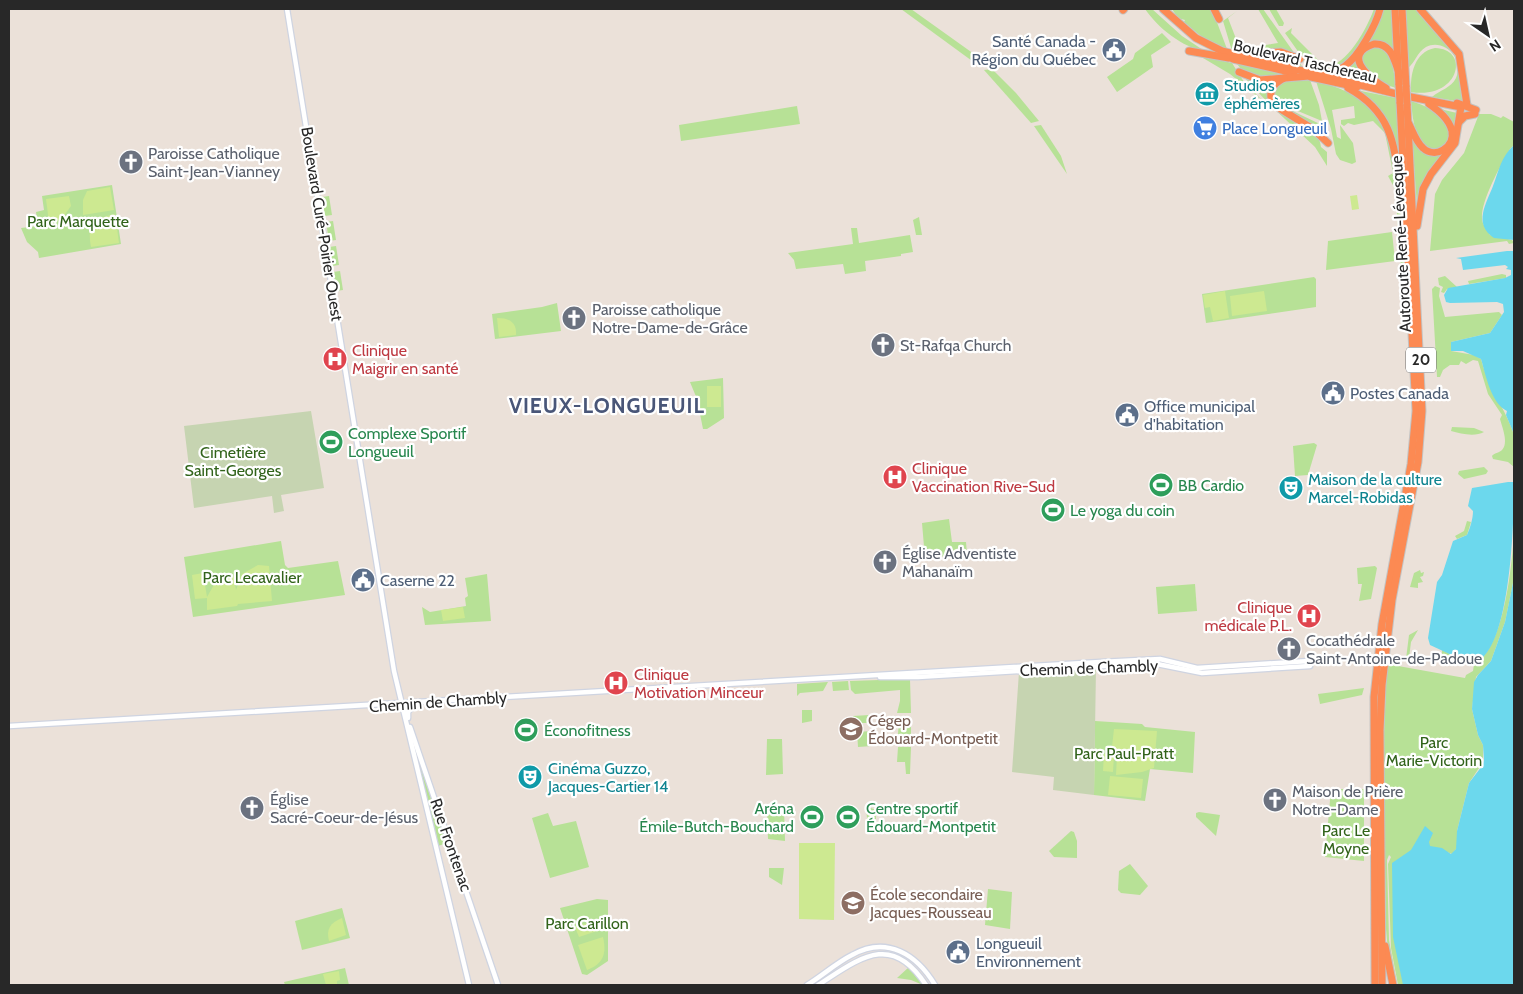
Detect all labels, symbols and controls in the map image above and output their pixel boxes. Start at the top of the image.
north arrow [1463,10,1513,60]
place label: Santé Canada - Région du Québec [971,32,1096,69]
street label: Boulevard Taschereau [1232,35,1378,87]
text: N [1486,36,1504,56]
public building icon: Santé Canada - Région du Québec [1101,37,1127,63]
place label: Studios éphémères [1224,76,1300,113]
museum icon: Studios éphémères [1194,81,1220,107]
supermarket icon: Place Longueuil [1192,115,1218,141]
place label: Place Longueuil [1222,119,1327,138]
street label: Boulevard Curé-Poirier Ouest [297,126,347,323]
place label: Paroisse Catholique Saint-Jean-Vianney [148,144,280,181]
church icon: Paroisse Catholique Saint-Jean-Vianney [118,149,144,175]
street label: Autoroute René-Lévesque [1387,155,1415,333]
park label: Parc Marquette [27,212,129,231]
place label: Paroisse catholique Notre-Dame-de-Grâce [592,300,748,337]
church icon: Paroisse catholique Notre-Dame-de-Grâce [561,305,587,331]
church icon: St-Rafqa Church [870,332,896,358]
place label: St-Rafqa Church [900,336,1011,355]
place label: Clinique Maigrir en santé [352,341,458,378]
hospital icon: Clinique Maigrir en santé [322,346,348,372]
road number: 20 [1406,348,1436,372]
public building icon: Postes Canada [1320,380,1346,406]
place label: Postes Canada [1350,384,1449,403]
district label: VIEUX-LONGUEUIL [509,393,705,418]
place label: Office municipal d'habitation [1144,397,1255,434]
public building icon: Office municipal d'habitation [1114,402,1140,428]
place label: Complexe Sportif Longueuil [348,424,467,461]
sports icon: Complexe Sportif Longueuil [318,429,344,455]
park label: Cimetière Saint-Georges [185,443,282,480]
place label: Clinique Vaccination Rive-Sud [912,459,1055,496]
hospital icon: Clinique Vaccination Rive-Sud [882,464,908,490]
place label: Maison de la culture Marcel-Robidas [1308,470,1442,507]
sports icon: BB Cardio [1148,472,1174,498]
theatre icon: Maison de la culture Marcel-Robidas [1278,475,1304,501]
place label: BB Cardio [1178,476,1244,495]
sports icon: Le yoga du coin [1040,497,1066,523]
place label: Le yoga du coin [1070,501,1175,520]
place label: Église Adventiste Mahanaïm [902,544,1016,581]
church icon: Église Adventiste Mahanaïm [872,549,898,575]
public building icon: Caserne 22 [350,567,376,593]
park label: Parc Lecavalier [203,568,302,587]
place label: Caserne 22 [380,571,455,590]
place label: Clinique médicale P.L. [1205,598,1292,635]
hospital icon: Clinique médicale P.L. [1296,603,1322,629]
place label: Cocathédrale Saint-Antoine-de-Padoue [1306,631,1482,668]
church icon: Cocathédrale Saint-Antoine-de-Padoue [1276,636,1302,662]
street label: Chemin de Chambly [1020,656,1158,680]
place label: Clinique Motivation Minceur [634,665,765,702]
hospital icon: Clinique Motivation Minceur [603,670,629,696]
street label: Chemin de Chambly [368,688,508,716]
place label: Cégep Édouard-Montpetit [868,711,999,748]
school or university icon: Cégep Édouard-Montpetit [838,716,864,742]
sports icon: Éconofitness [513,717,539,743]
place label: Éconofitness [544,721,631,740]
park label: Parc Marie-Victorin [1386,733,1482,770]
park label: Parc Paul-Pratt [1074,744,1175,763]
place label: Cinéma Guzzo, Jacques-Cartier 14 [547,759,668,796]
theatre icon: Cinéma Guzzo, Jacques-Cartier 14 [517,764,543,790]
place label: Maison de Prière Notre-Dame [1292,782,1403,819]
church icon: Maison de Prière Notre-Dame [1262,787,1288,813]
place label: Église Sacré-Coeur-de-Jésus [270,790,419,827]
church icon: Église Sacré-Coeur-de-Jésus [239,795,265,821]
street label: Rue Frontenac [426,796,476,894]
place label: Aréna Émile-Butch-Bouchard [639,799,794,836]
place label: Centre sportif Édouard-Montpetit [866,799,997,836]
sports icon: Aréna Émile-Butch-Bouchard [799,804,825,830]
sports icon: Centre sportif Édouard-Montpetit [835,804,861,830]
park label: Parc Le Moyne [1322,821,1370,858]
place label: École secondaire Jacques-Rousseau [869,885,992,922]
school or university icon: École secondaire Jacques-Rousseau [840,890,866,916]
park label: Parc Carillon [545,914,629,933]
place label: Longueuil Environnement [976,934,1081,971]
public building icon: Longueuil Environnement [945,939,971,965]

